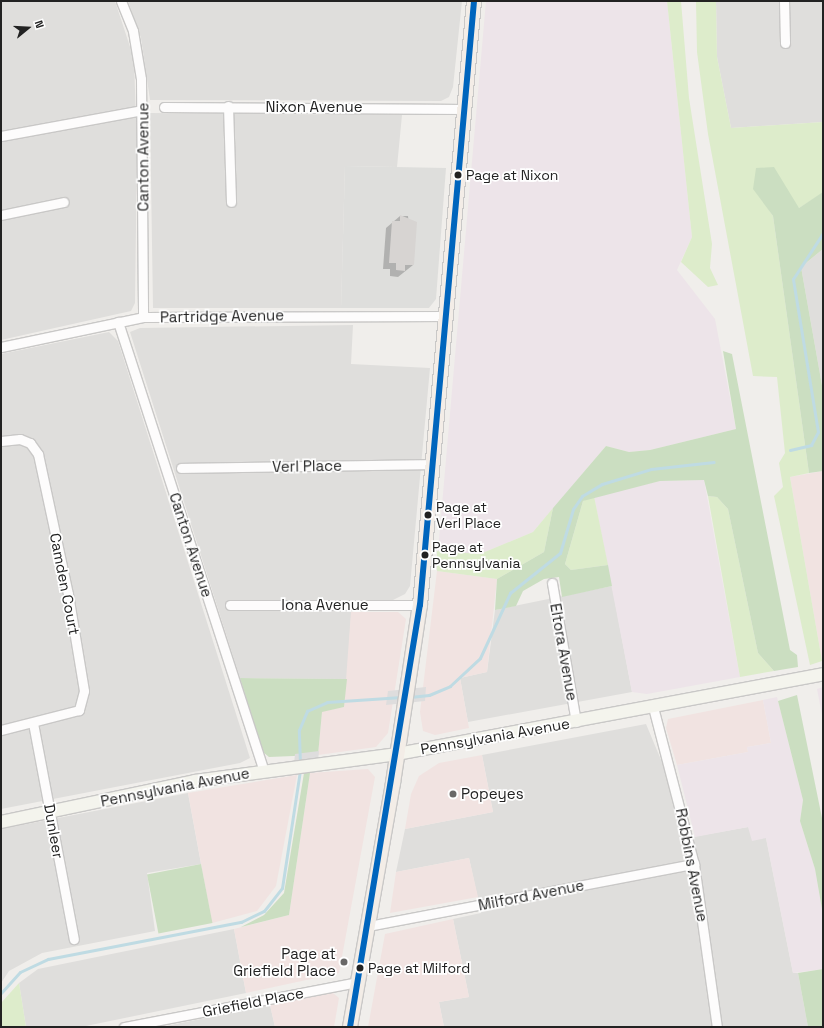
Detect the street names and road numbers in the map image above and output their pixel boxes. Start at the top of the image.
street label: Nixon Avenue [265,98,363,116]
street label: Canton Avenue [134,102,152,212]
street label: Partridge Avenue [160,306,284,326]
street label: Verl Place [272,456,342,476]
street label: Canton Avenue [166,490,216,600]
street label: Camden Court [46,532,84,636]
street label: Iona Avenue [281,596,369,614]
street label: Eltora Avenue [547,602,581,702]
street label: Pennsylvania Avenue [419,714,571,758]
street label: Pennsylvania Avenue [99,764,251,810]
street label: Dunleer [40,802,68,860]
street label: Robbins Avenue [672,807,712,923]
street label: Milford Avenue [476,876,586,914]
street label: Griefield Place [201,983,305,1021]

